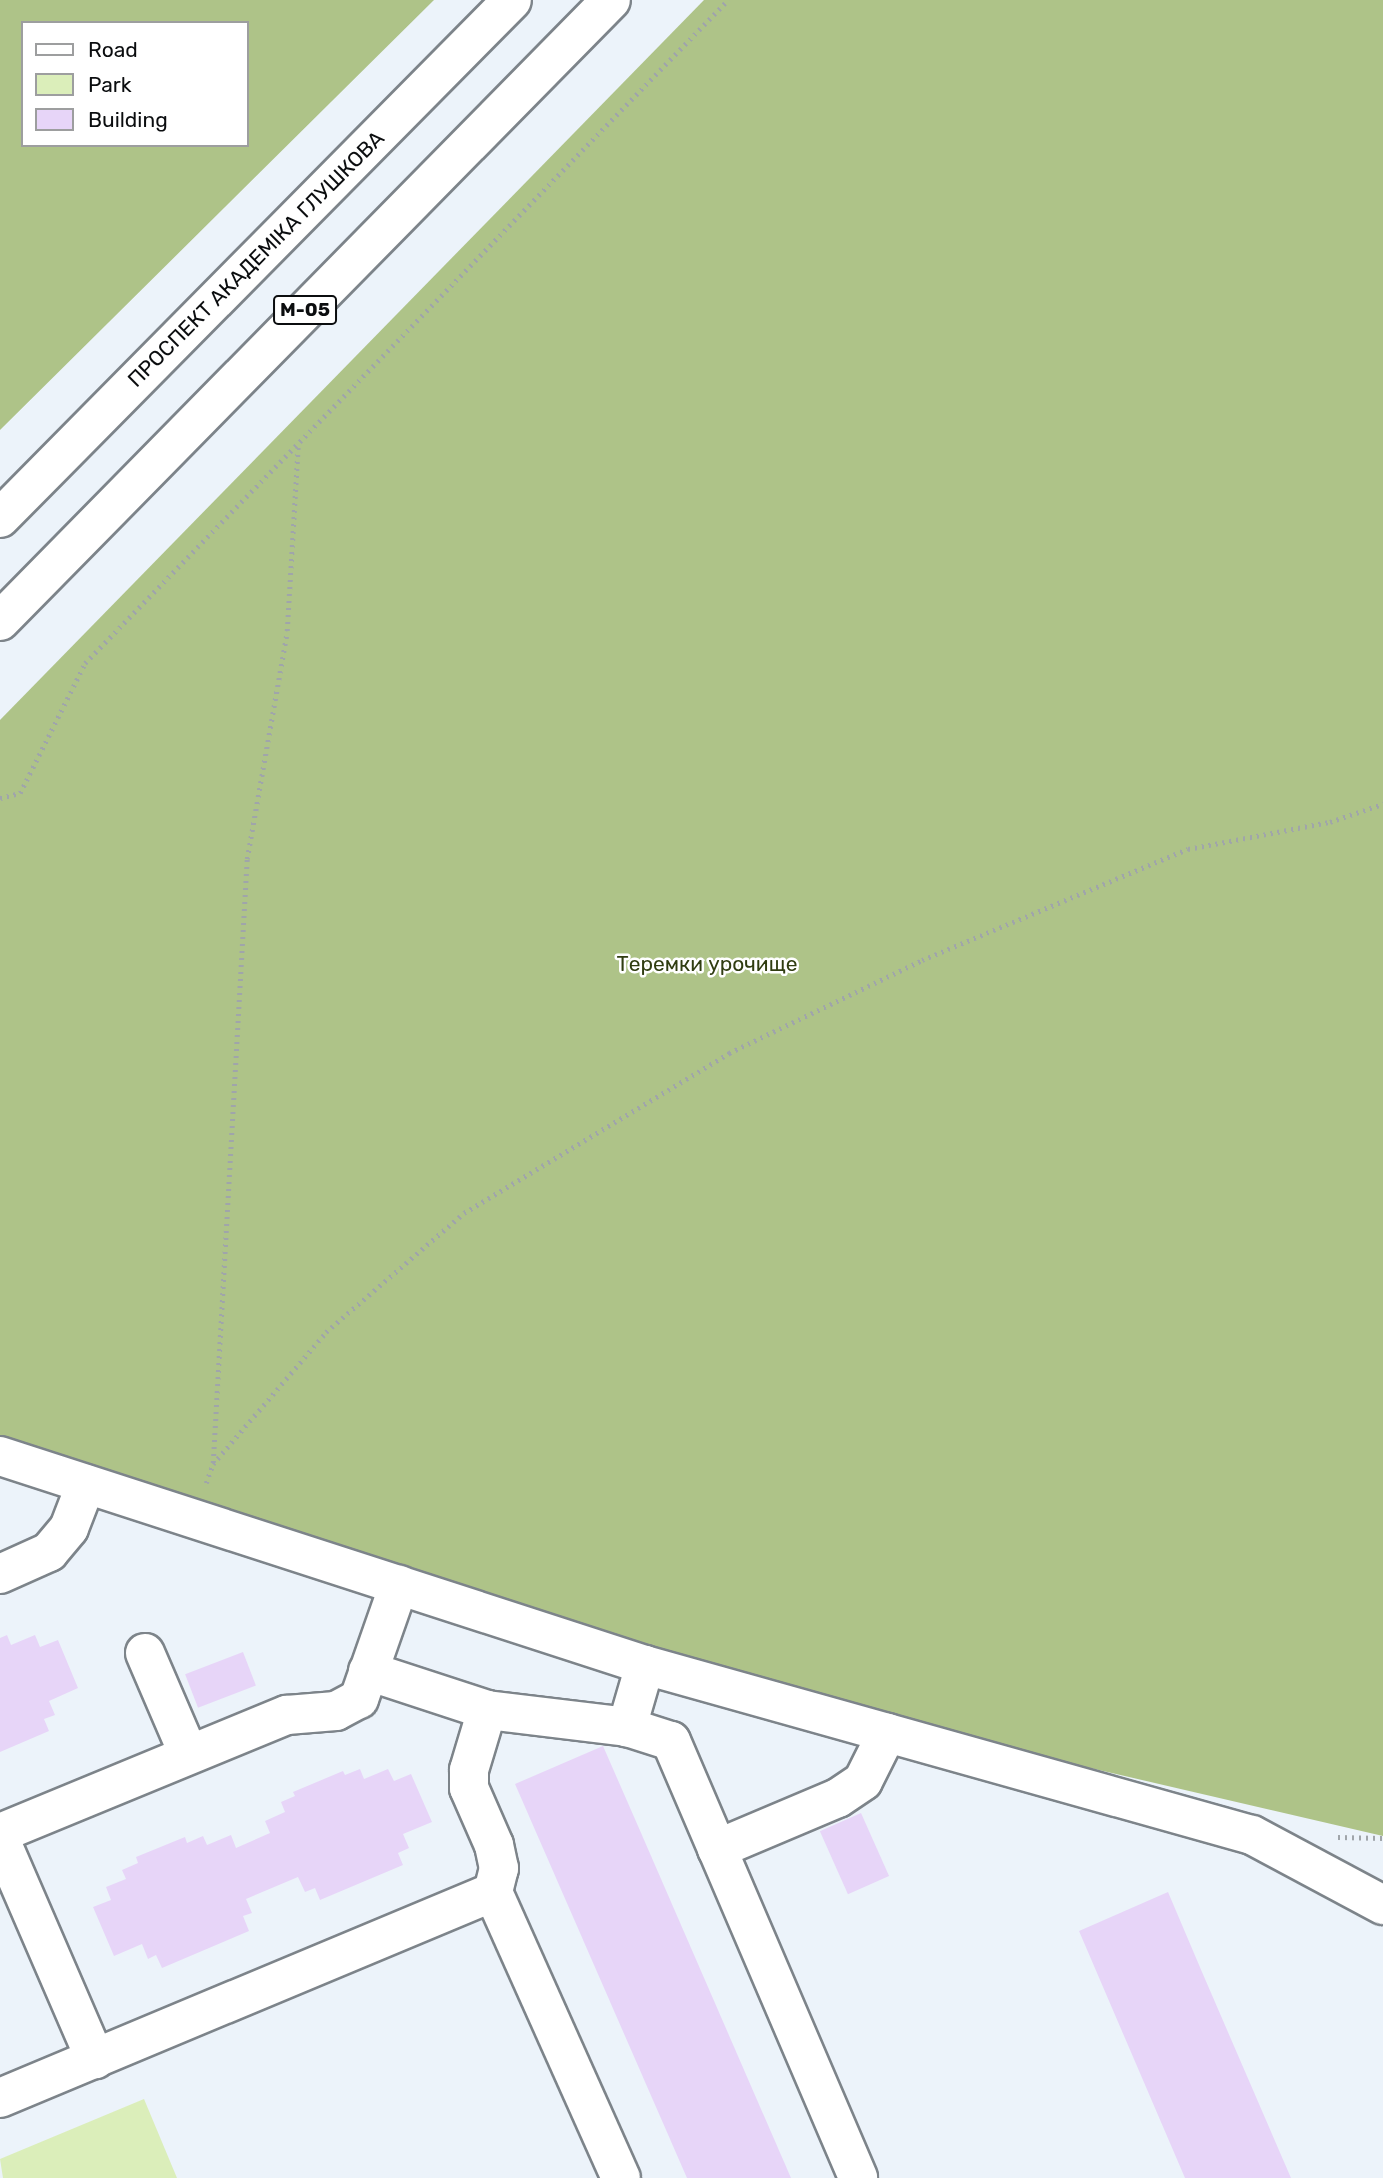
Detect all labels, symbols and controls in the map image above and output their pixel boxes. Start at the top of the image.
legend [21,21,248,147]
text: Road [88,37,138,62]
text: Park [88,72,132,97]
text: Building [88,107,168,132]
street label: ПРОСПЕКТ АКАДЕМІКА ГЛУШКОВА [123,126,389,392]
road number: М-05 [272,294,338,326]
park label: Теремки урочище [617,951,797,977]

